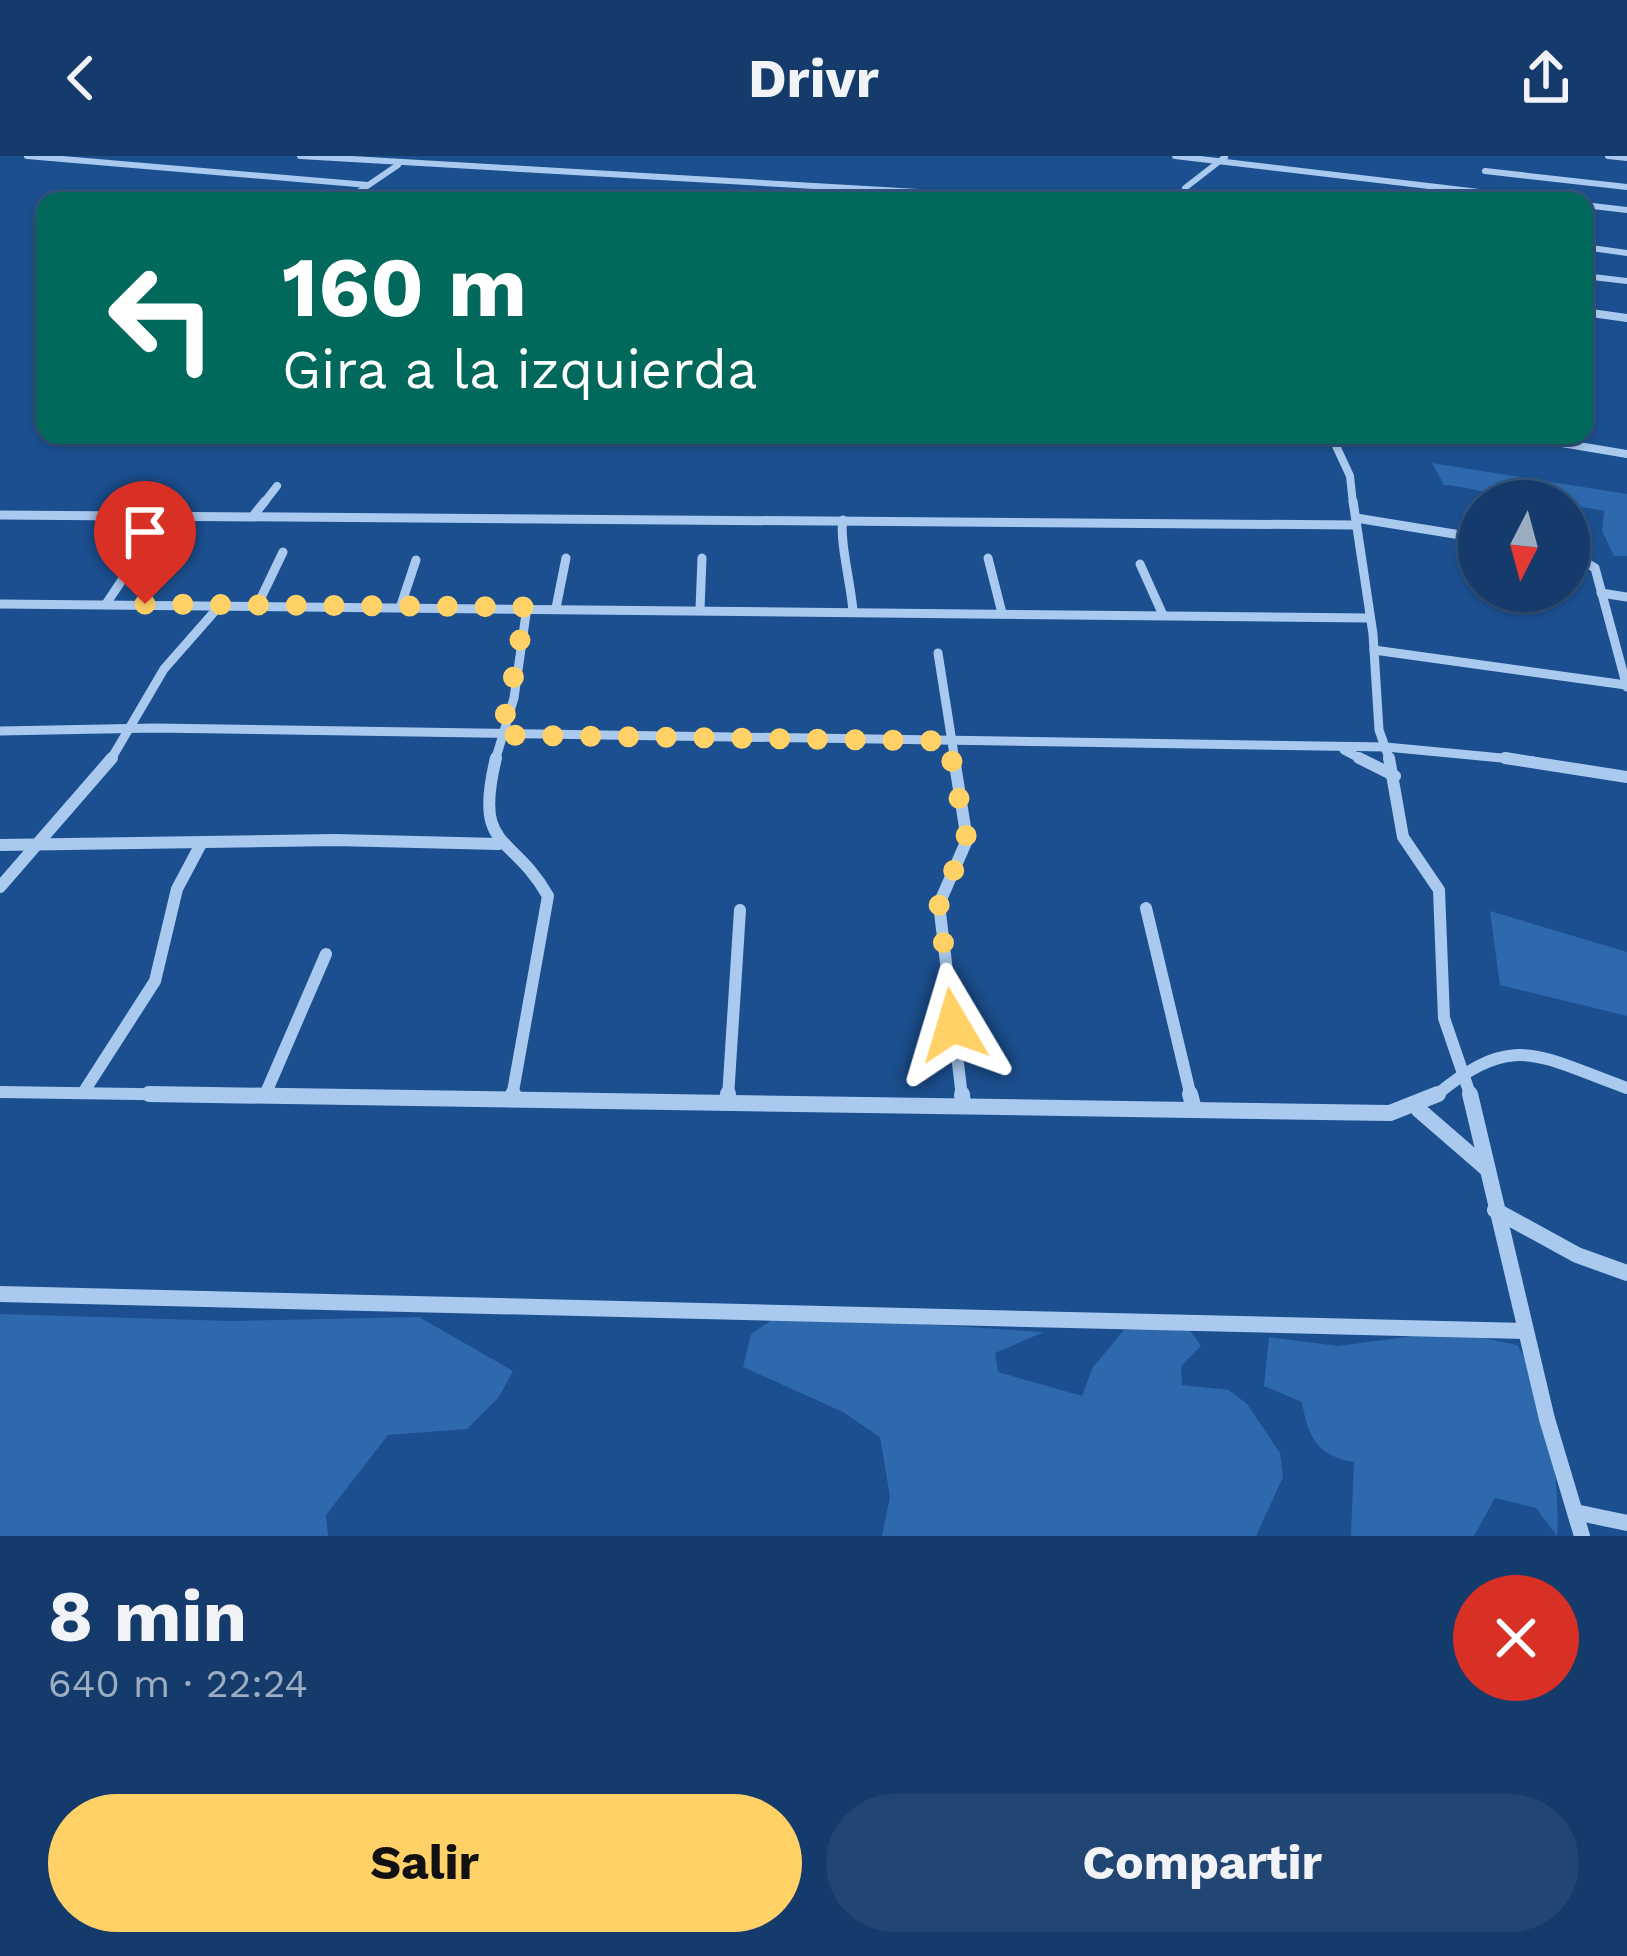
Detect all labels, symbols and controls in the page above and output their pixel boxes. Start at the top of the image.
icon: back [48,45,114,111]
icon: share [1513,45,1579,111]
text: Drivr [748,47,879,110]
text: 160 m [282,238,527,336]
icon: left [84,240,240,396]
text: Gira a la izquierda [282,338,758,401]
north arrow [1458,480,1590,612]
map controls [1458,480,1590,612]
pin [94,481,196,604]
icon: arrive [112,499,178,565]
position arrow [890,962,1016,1088]
text: 8 min [48,1574,247,1658]
button: close [1453,1575,1579,1701]
text: 640 m · 22:24 [48,1661,308,1706]
button: Salir [48,1794,802,1932]
button: Compartir [826,1794,1579,1932]

